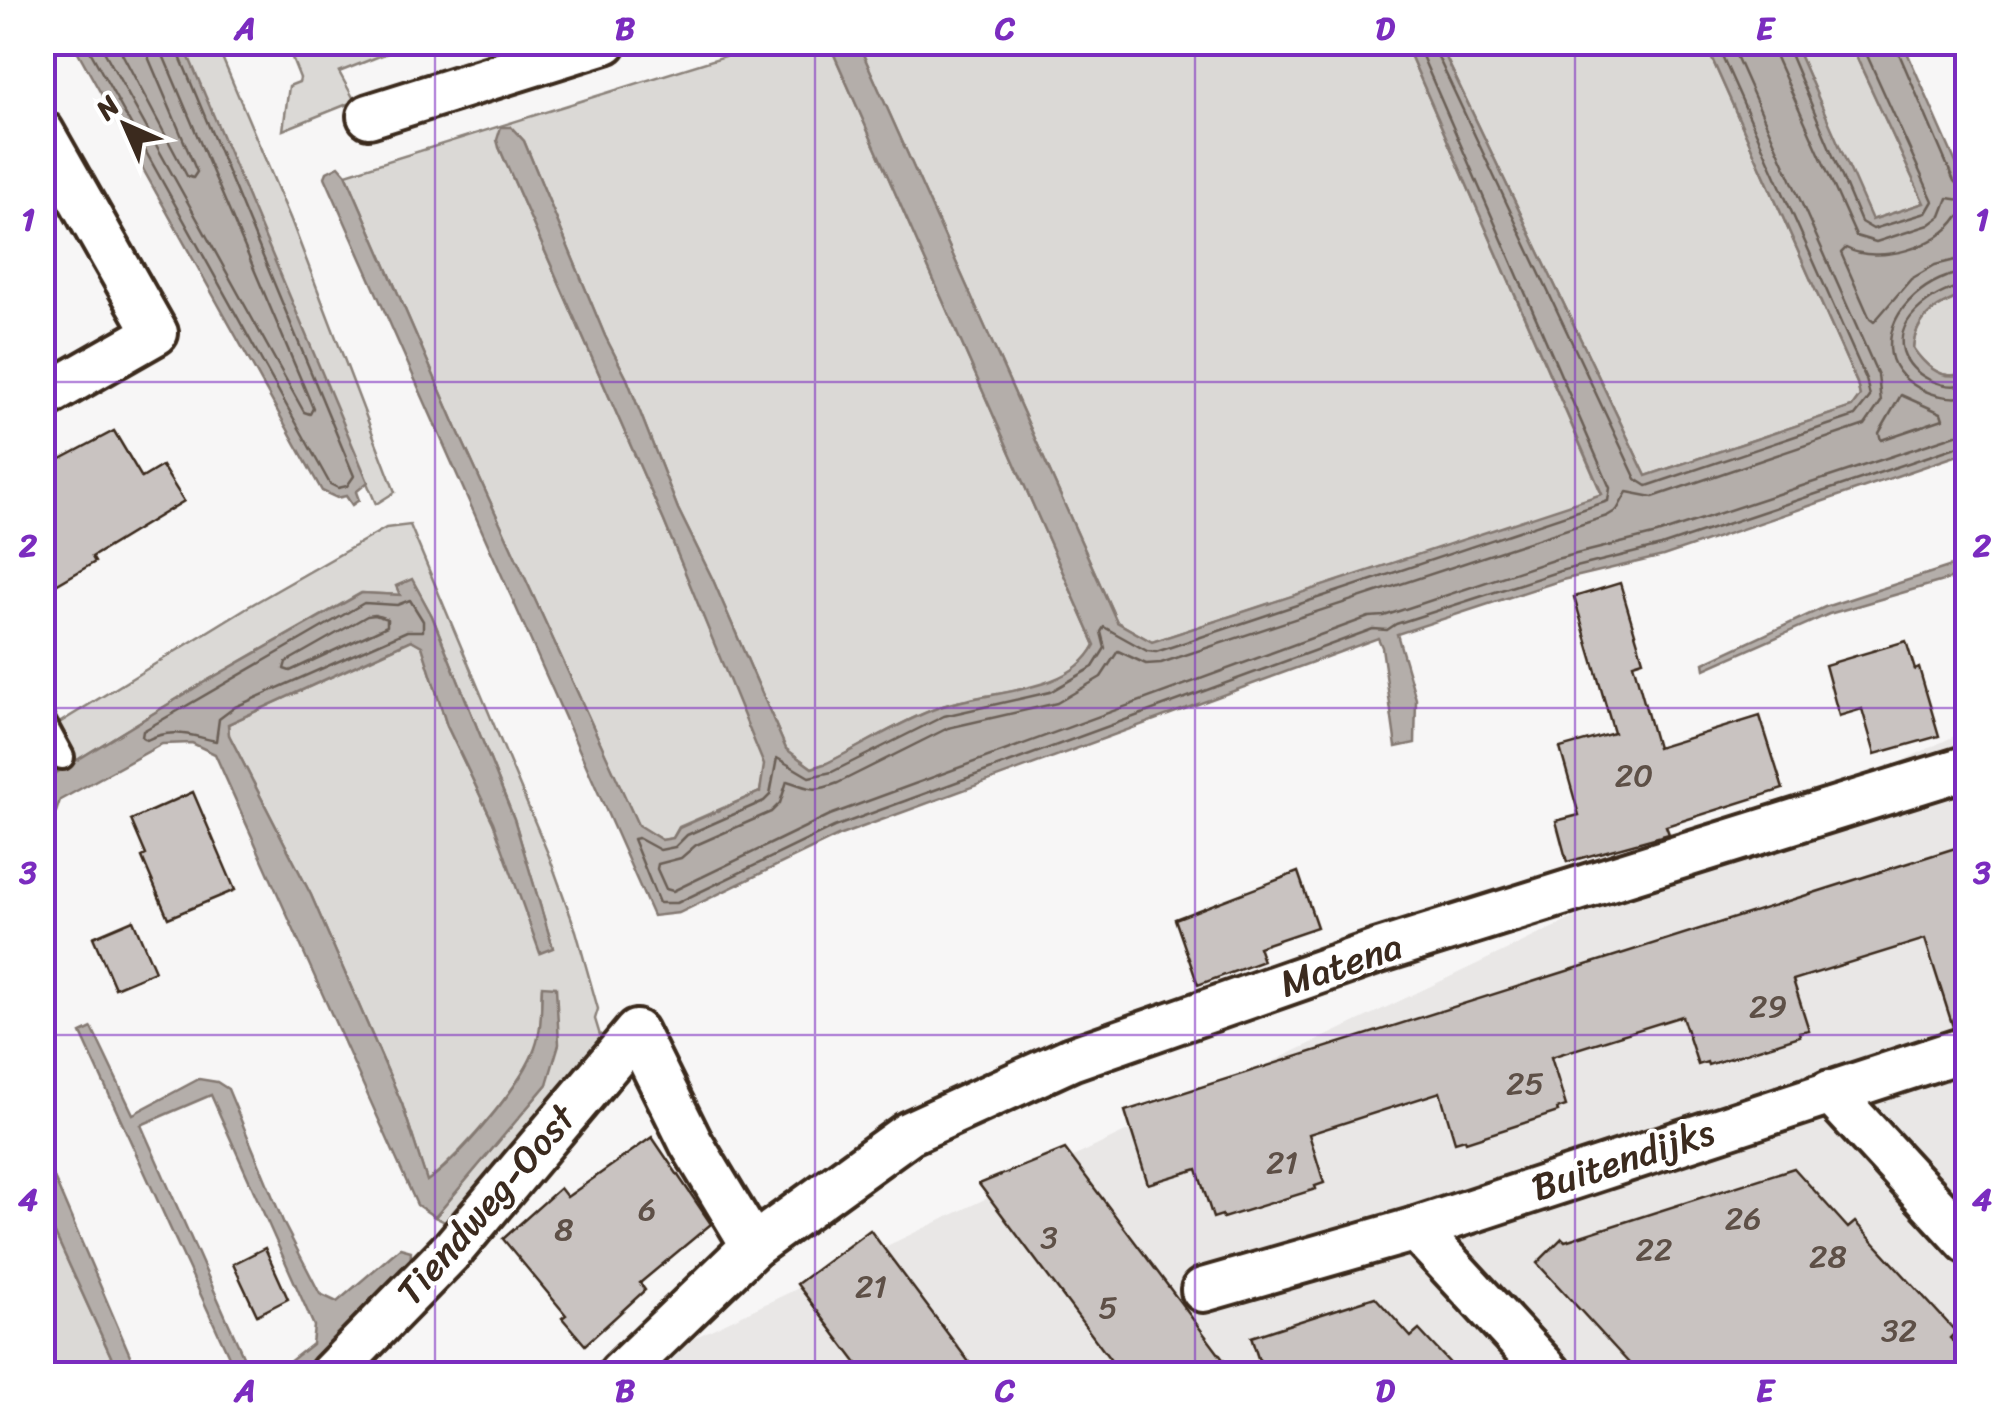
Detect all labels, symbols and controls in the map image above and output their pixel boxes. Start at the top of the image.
text: A [233,0,256,57]
text: B [615,0,635,57]
text: C [994,0,1016,57]
text: D [1375,0,1395,57]
text: E [1756,0,1776,57]
north arrow [75,75,175,175]
text: N [83,83,132,133]
text: 1 [21,191,35,248]
text: 1 [1975,191,1989,248]
text: 2 [19,517,38,574]
text: 2 [1973,517,1992,574]
house number: 20 [1615,747,1653,804]
text: 3 [18,844,37,901]
text: 3 [1972,844,1991,901]
street label: Matena [1271,913,1411,1017]
house number: 29 [1749,978,1787,1035]
house number: 25 [1506,1055,1544,1112]
street label: Tiendweg-Oost [379,1087,594,1321]
street label: Buitendijks [1523,1099,1724,1221]
house number: 21 [1266,1134,1298,1191]
text: 4 [18,1171,38,1228]
text: 4 [1972,1171,1992,1228]
house number: 6 [638,1181,656,1238]
house number: 26 [1725,1190,1761,1247]
house number: 8 [554,1201,574,1258]
house number: 3 [1040,1209,1058,1266]
house number: 22 [1636,1221,1672,1278]
house number: 28 [1809,1228,1847,1285]
house number: 21 [855,1258,887,1315]
house number: 5 [1098,1279,1118,1336]
house number: 32 [1881,1302,1917,1359]
text: A [233,1362,256,1417]
text: B [615,1362,635,1417]
text: C [994,1362,1016,1417]
text: D [1375,1362,1395,1417]
text: E [1756,1362,1776,1417]

